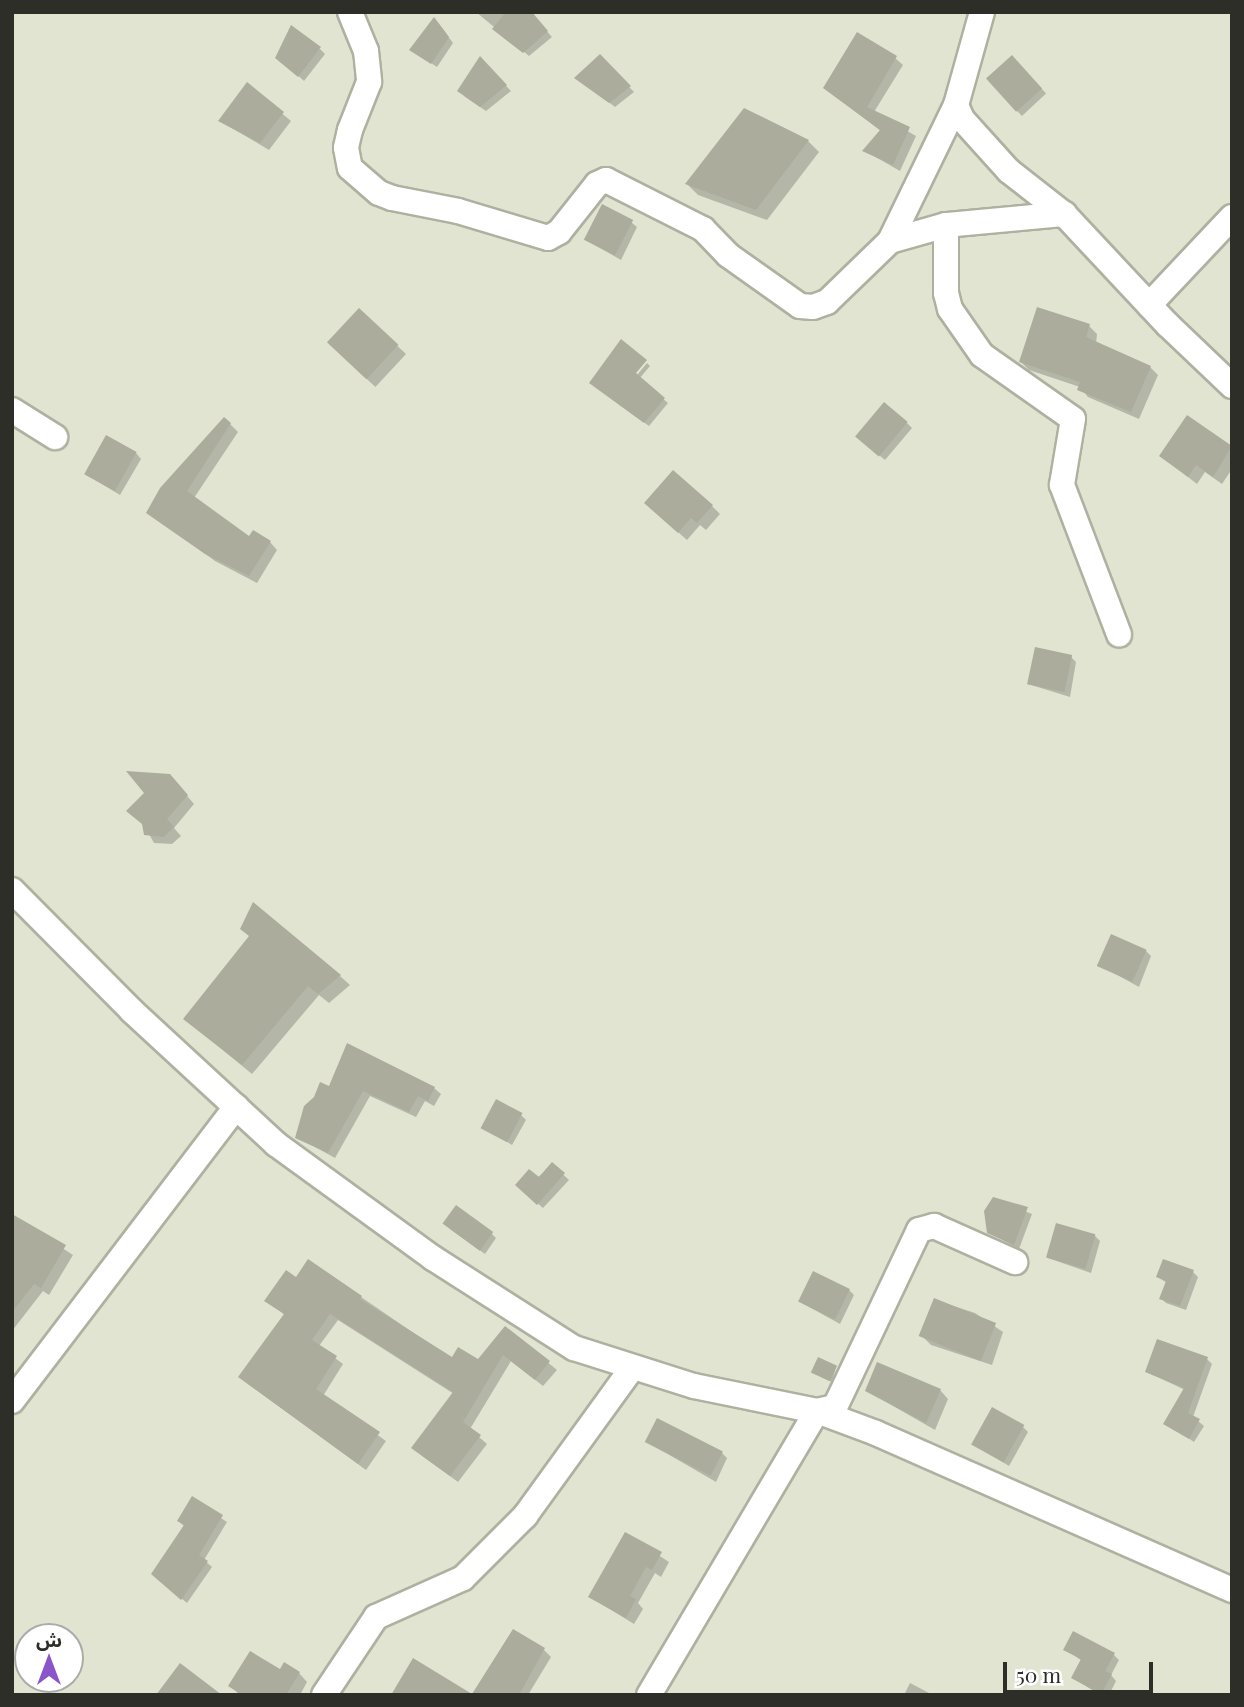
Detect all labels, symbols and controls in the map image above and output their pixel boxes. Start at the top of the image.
north arrow [14,1623,84,1693]
text: ش [36,1626,62,1652]
scale bar [1006,1648,1156,1692]
text: 50 m [1016,1660,1061,1688]

